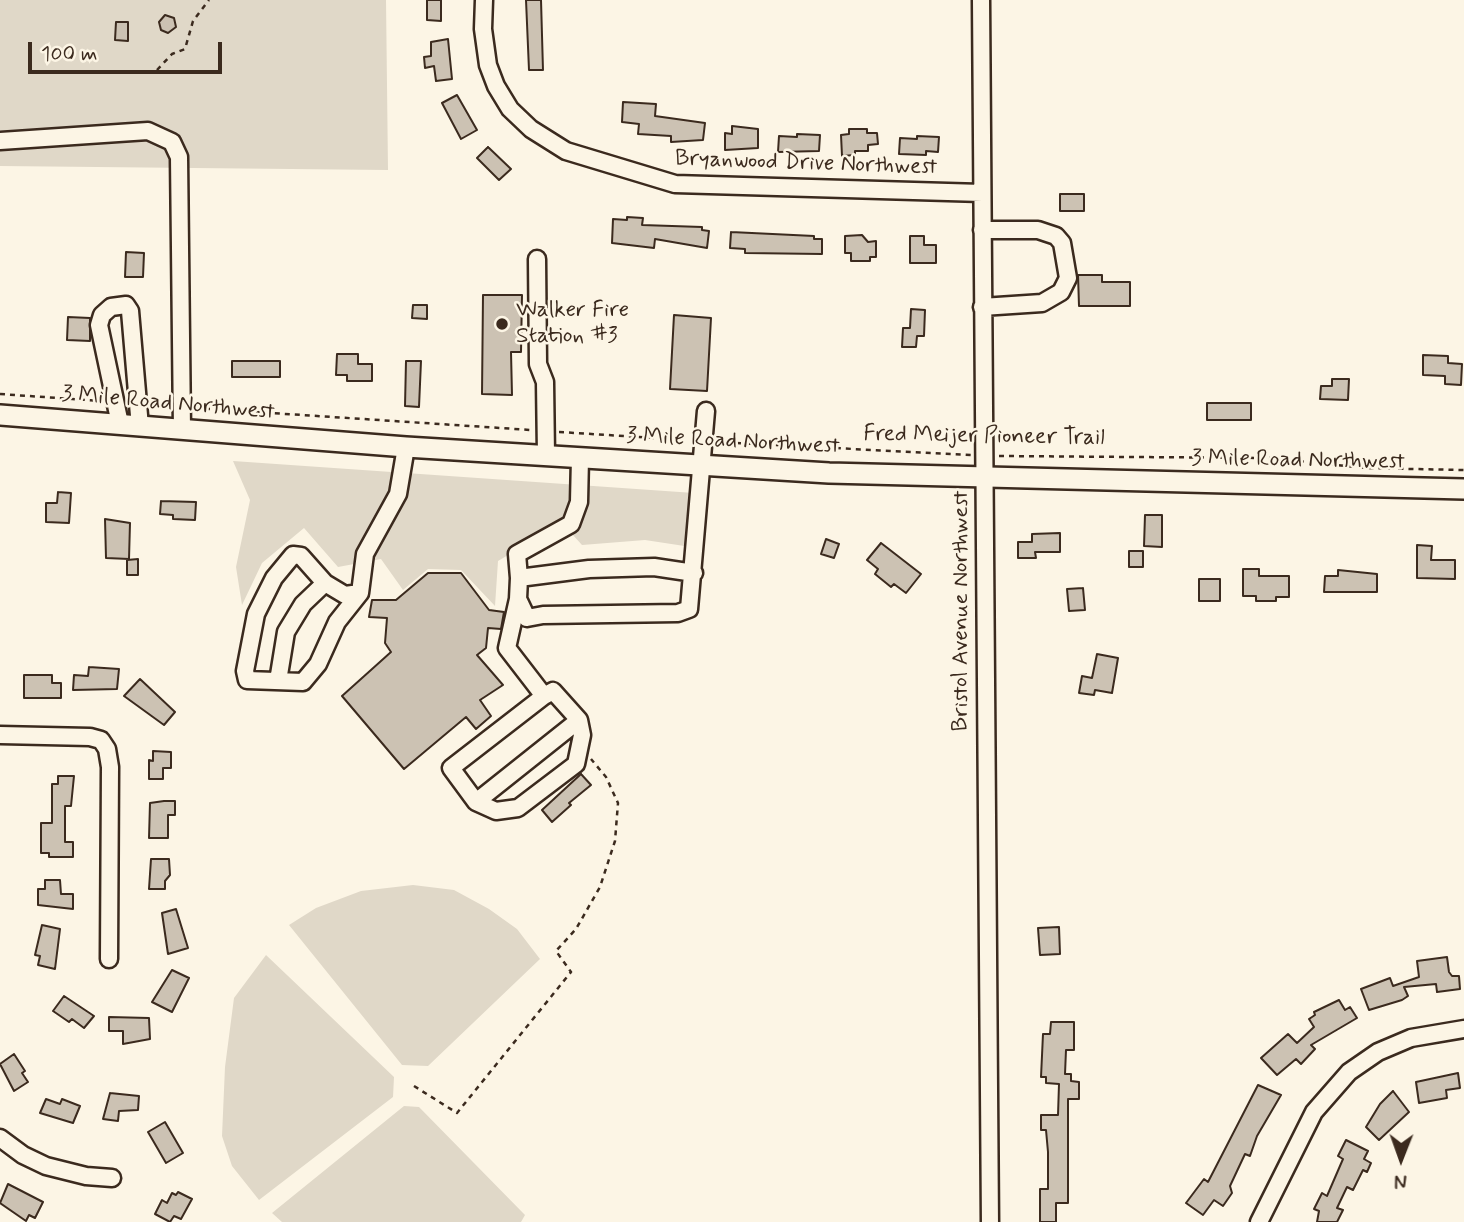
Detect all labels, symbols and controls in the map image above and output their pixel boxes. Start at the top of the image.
scale bar [32,28,226,72]
text: 100 m [41,40,97,68]
street label: Bryanwood Drive Northwest [674,146,938,182]
place label: Walker Fire Station #3 [516,297,629,351]
marker: Walker Fire Station #3 [494,316,510,332]
street label: 3 Mile Road Northwest [60,381,276,427]
street label: Fred Meijer Pioneer Trail [863,421,1105,453]
street label: 3 Mile Road Northwest [626,423,840,461]
street label: 3 Mile Road Northwest [1191,445,1405,477]
street label: Bristol Avenue Northwest [948,491,976,731]
north arrow [1366,1124,1436,1194]
text: N [1394,1168,1407,1193]

